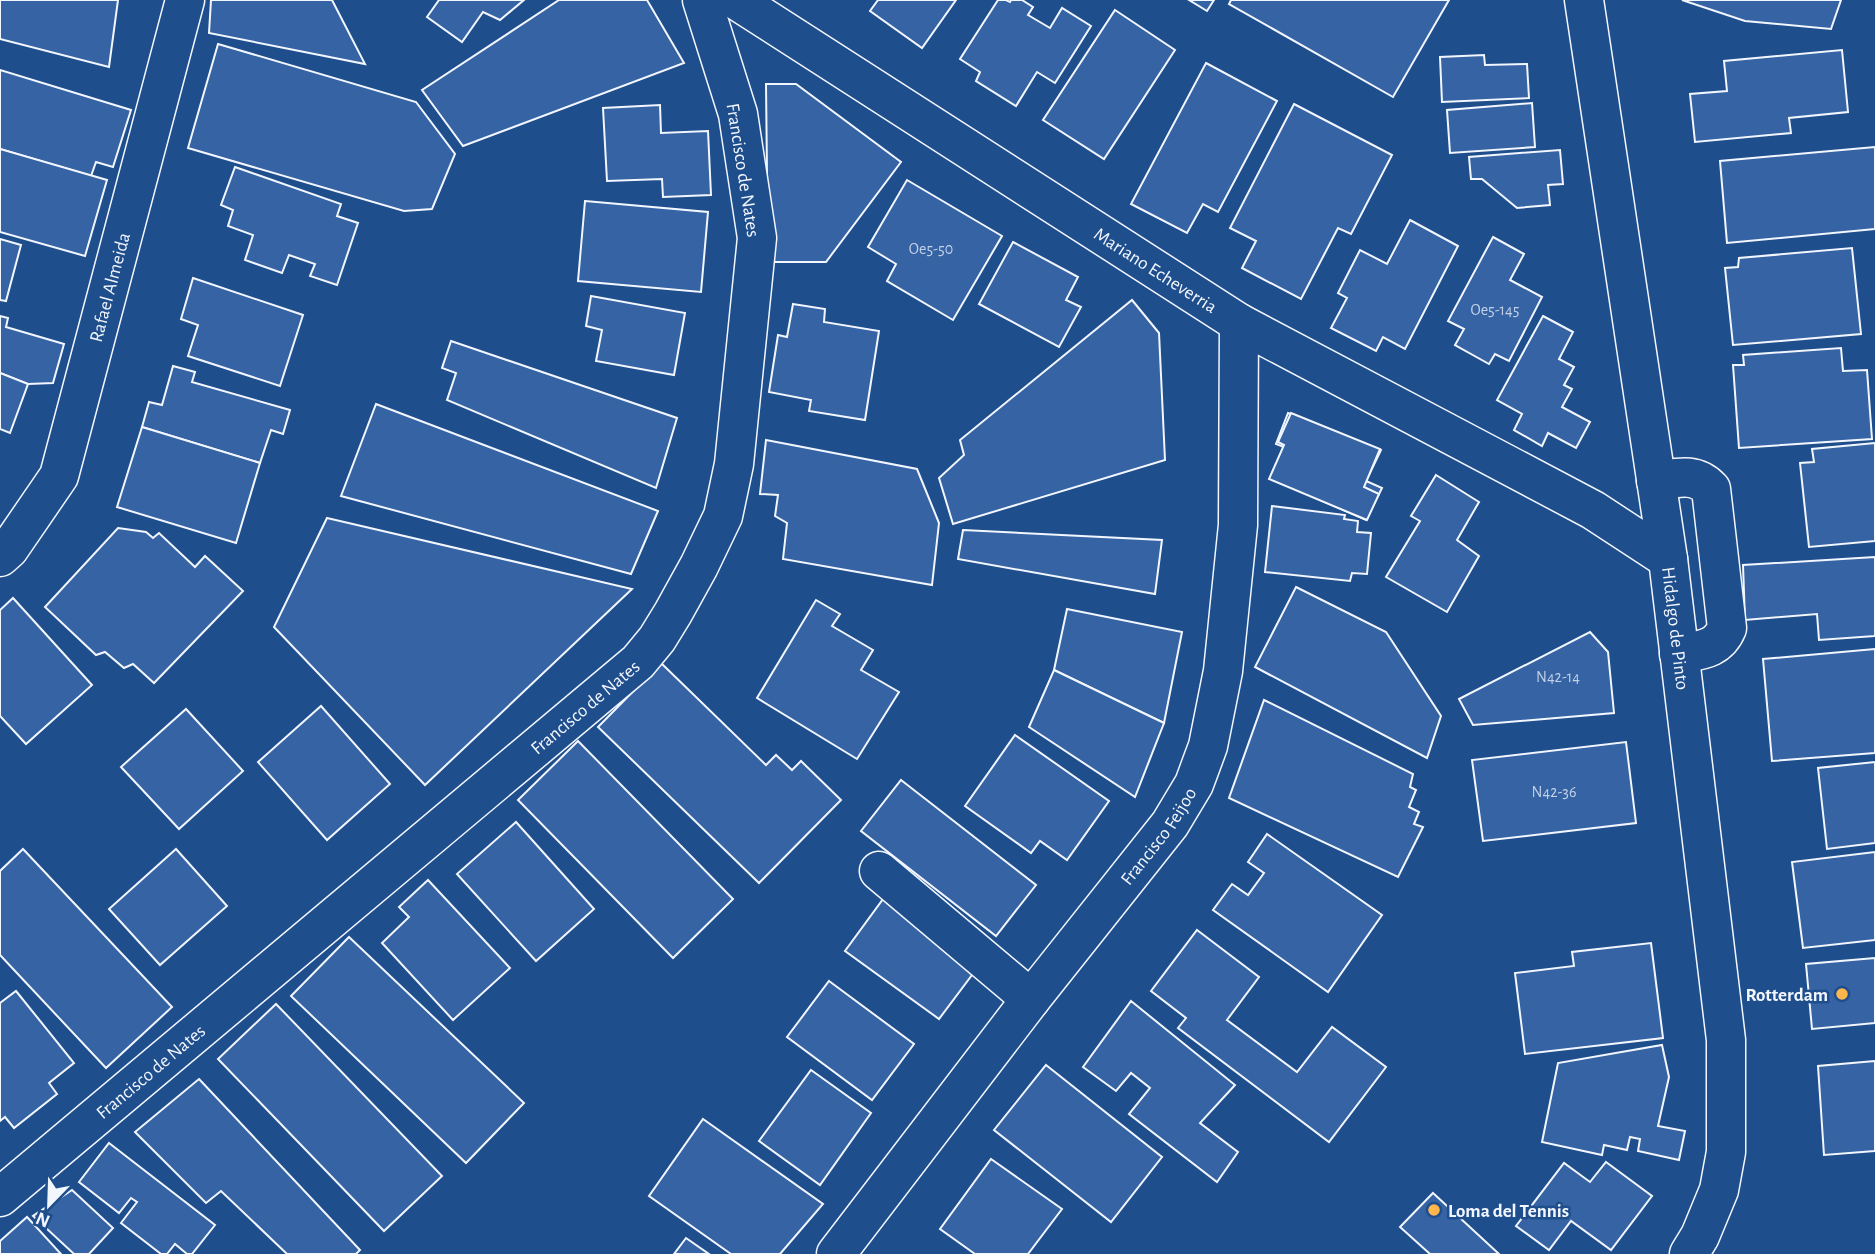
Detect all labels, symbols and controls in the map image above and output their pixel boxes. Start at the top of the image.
street label: Francisco de Nates [723,102,762,239]
street label: Mariano Echeverria [1090,225,1220,317]
street label: Rafael Almeida [87,230,134,344]
house number: Oe5-50 [909,241,953,257]
house number: Oe5-145 [1470,302,1520,318]
street label: Hidalgo de Pinto [1658,566,1692,691]
street label: Francisco de Nates [528,657,644,759]
house number: N42-14 [1536,669,1580,685]
house number: N42-36 [1532,784,1576,800]
street label: Francisco Feijoo [1118,785,1201,889]
place label: Rotterdam [1745,986,1828,1005]
marker: Rotterdam [1834,986,1850,1002]
street label: Francisco de Nates [93,1021,209,1123]
north arrow [14,1170,84,1240]
marker: Loma del Tennis [1426,1202,1442,1218]
place label: Loma del Tennis [1448,1202,1569,1221]
text: N [33,1208,53,1231]

